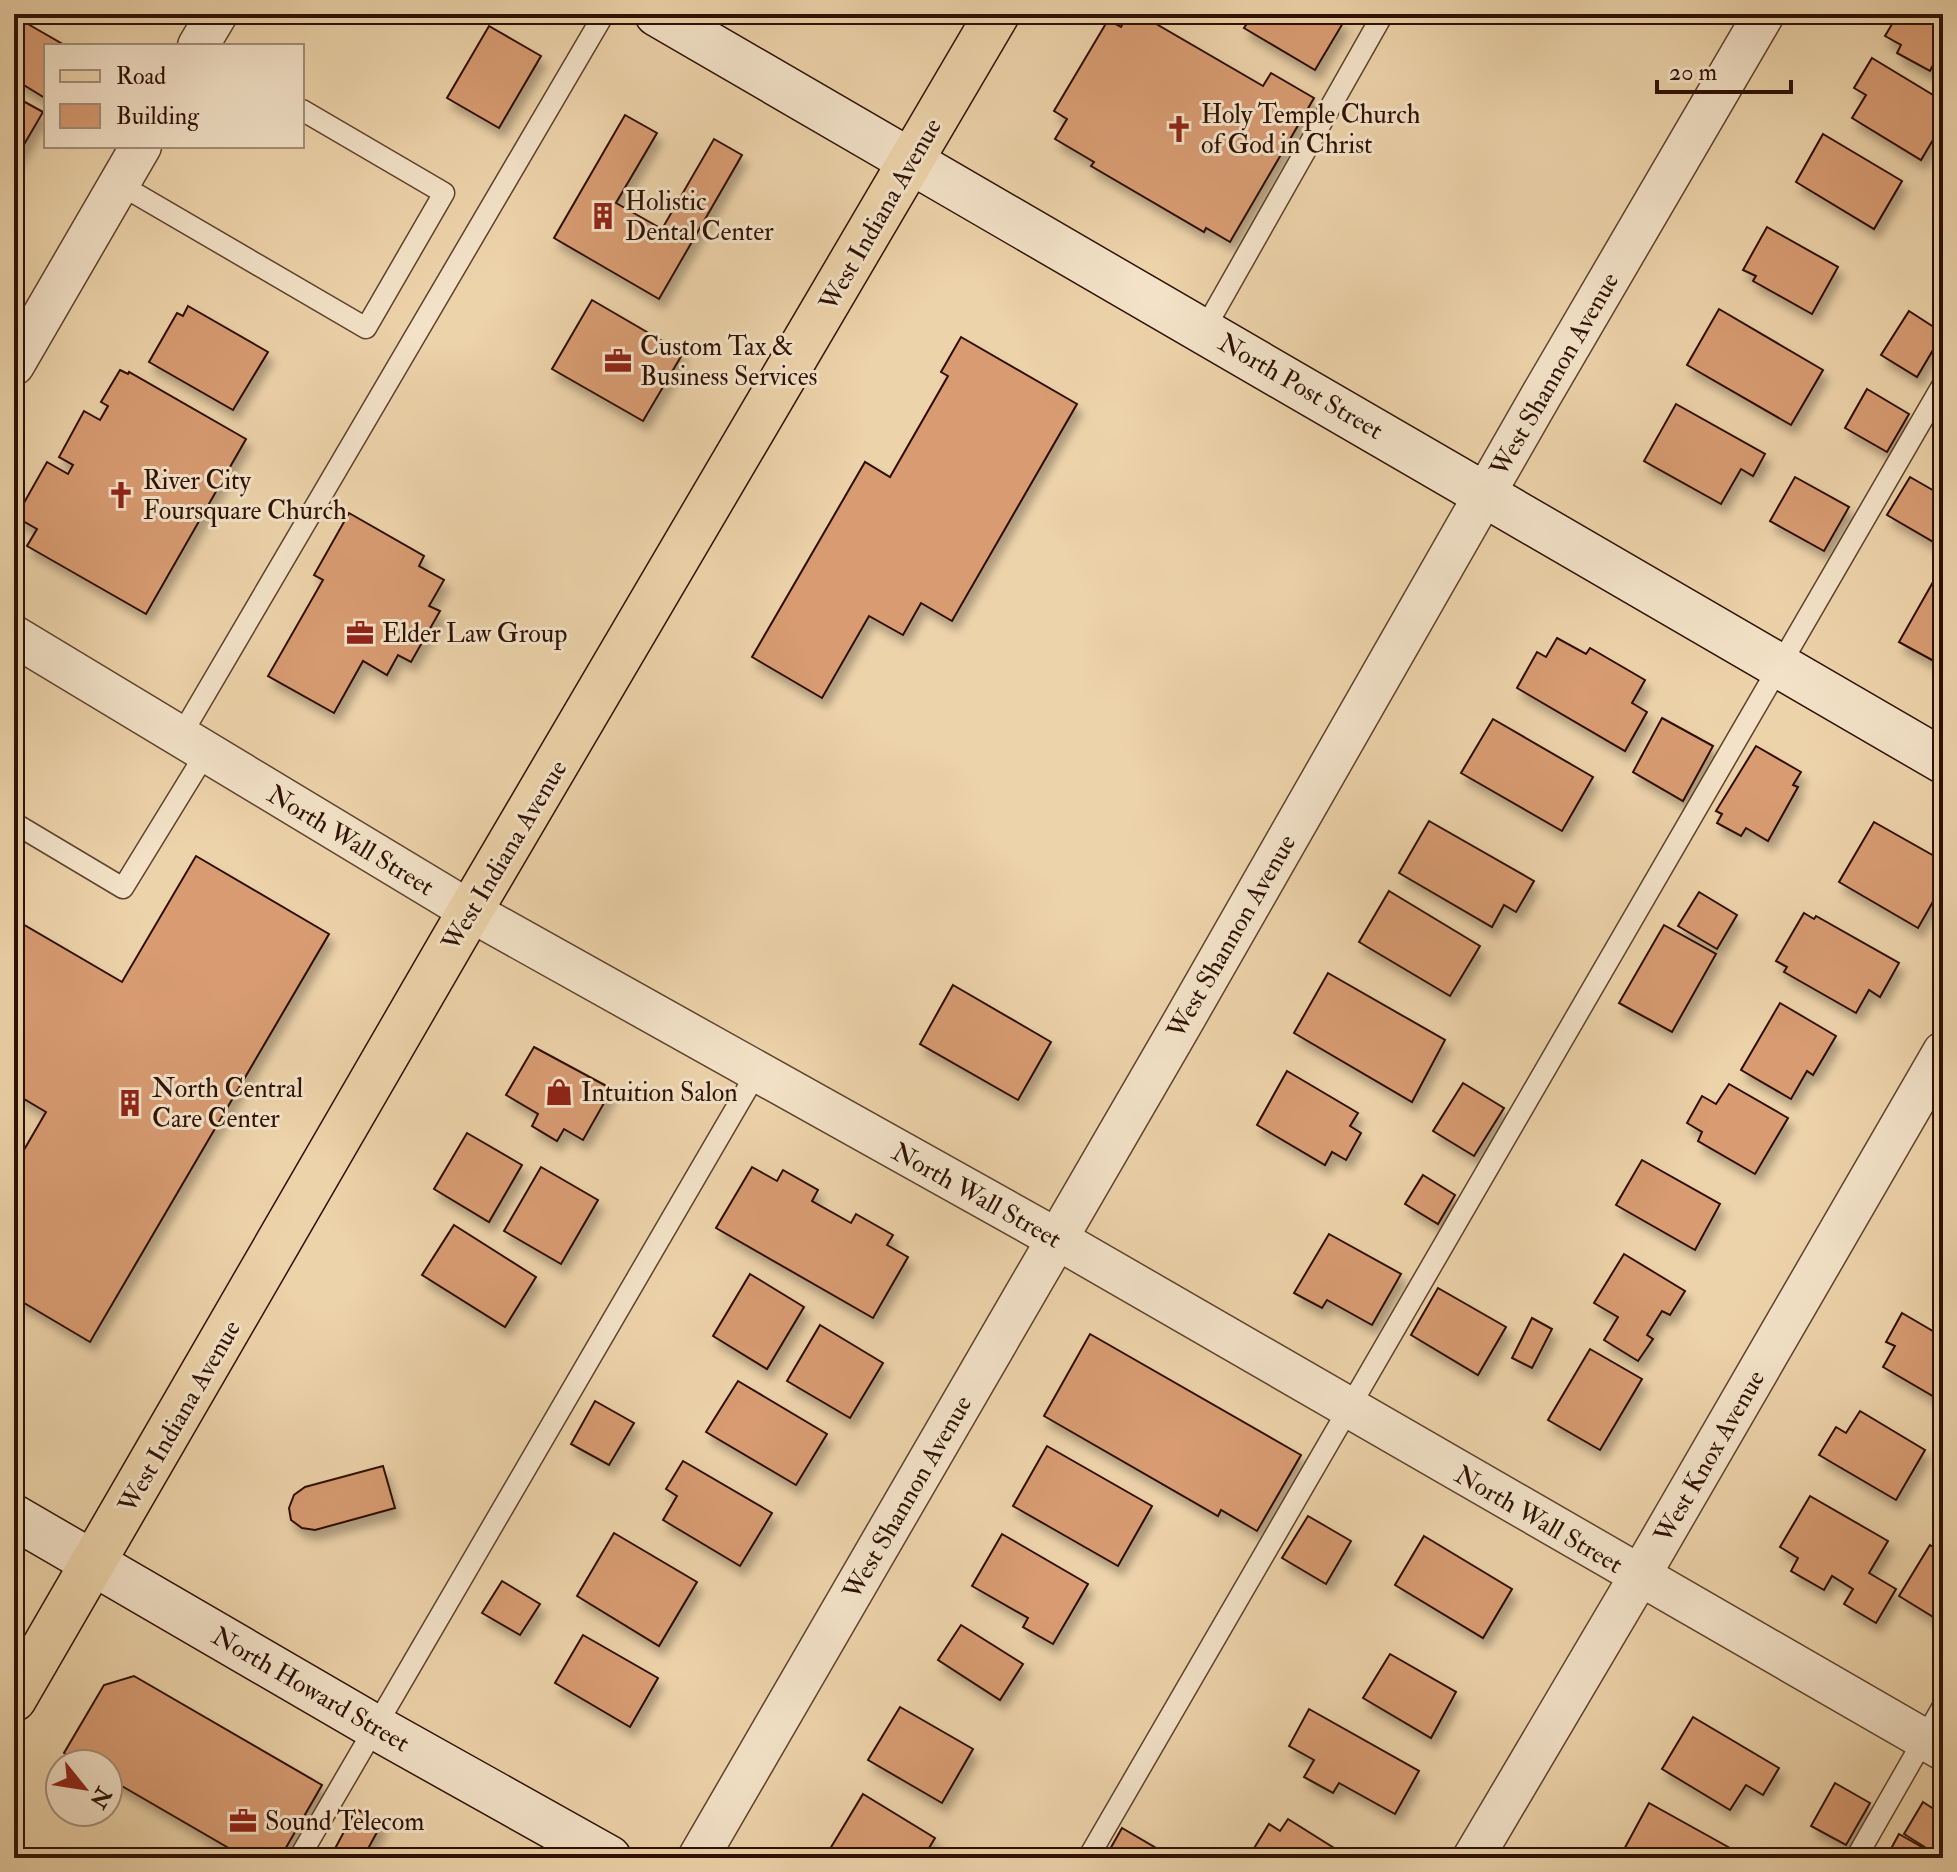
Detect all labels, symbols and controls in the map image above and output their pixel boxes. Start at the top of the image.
legend [44,44,304,148]
scale bar [1657,44,1791,94]
text: 20 m [1669,57,1718,88]
text: Road [116,61,166,92]
place label: Holy Temple Church of God in Christ [1201,99,1421,161]
text: Building [116,101,200,132]
street label: West Indiana Avenue [812,112,949,317]
church icon: Holy Temple Church of God in Christ [1164,114,1194,144]
place label: Holistic Dental Center [625,186,774,248]
building icon: Holistic Dental Center [588,201,618,231]
street label: West Shannon Avenue [1483,267,1626,483]
street label: North Post Street [1212,327,1389,447]
place label: Custom Tax & Business Services [640,331,818,393]
office icon: Custom Tax & Business Services [603,346,633,376]
place label: River City Foursquare Church [143,465,347,527]
church icon: River City Foursquare Church [106,480,136,510]
office icon: Elder Law Group [345,618,375,648]
place label: Elder Law Group [382,618,567,651]
street label: West Indiana Avenue [435,754,574,958]
street label: North Wall Street [261,779,440,903]
street label: West Shannon Avenue [1160,829,1303,1045]
place label: North Central Care Center [152,1073,303,1135]
shop icon: Intuition Salon [544,1077,574,1107]
place label: Intuition Salon [581,1077,738,1109]
building icon: North Central Care Center [115,1088,145,1118]
street label: North Wall Street [886,1136,1067,1256]
street label: West Indiana Avenue [111,1314,248,1519]
street label: West Knox Avenue [1647,1364,1772,1549]
street label: West Shannon Avenue [836,1390,979,1606]
street label: North Wall Street [1449,1459,1628,1581]
street label: North Howard Street [206,1620,415,1759]
north arrow [44,1748,124,1828]
text: N [83,1781,118,1813]
office icon: Sound Telecom [228,1806,258,1836]
place label: Sound Telecom [265,1806,424,1838]

